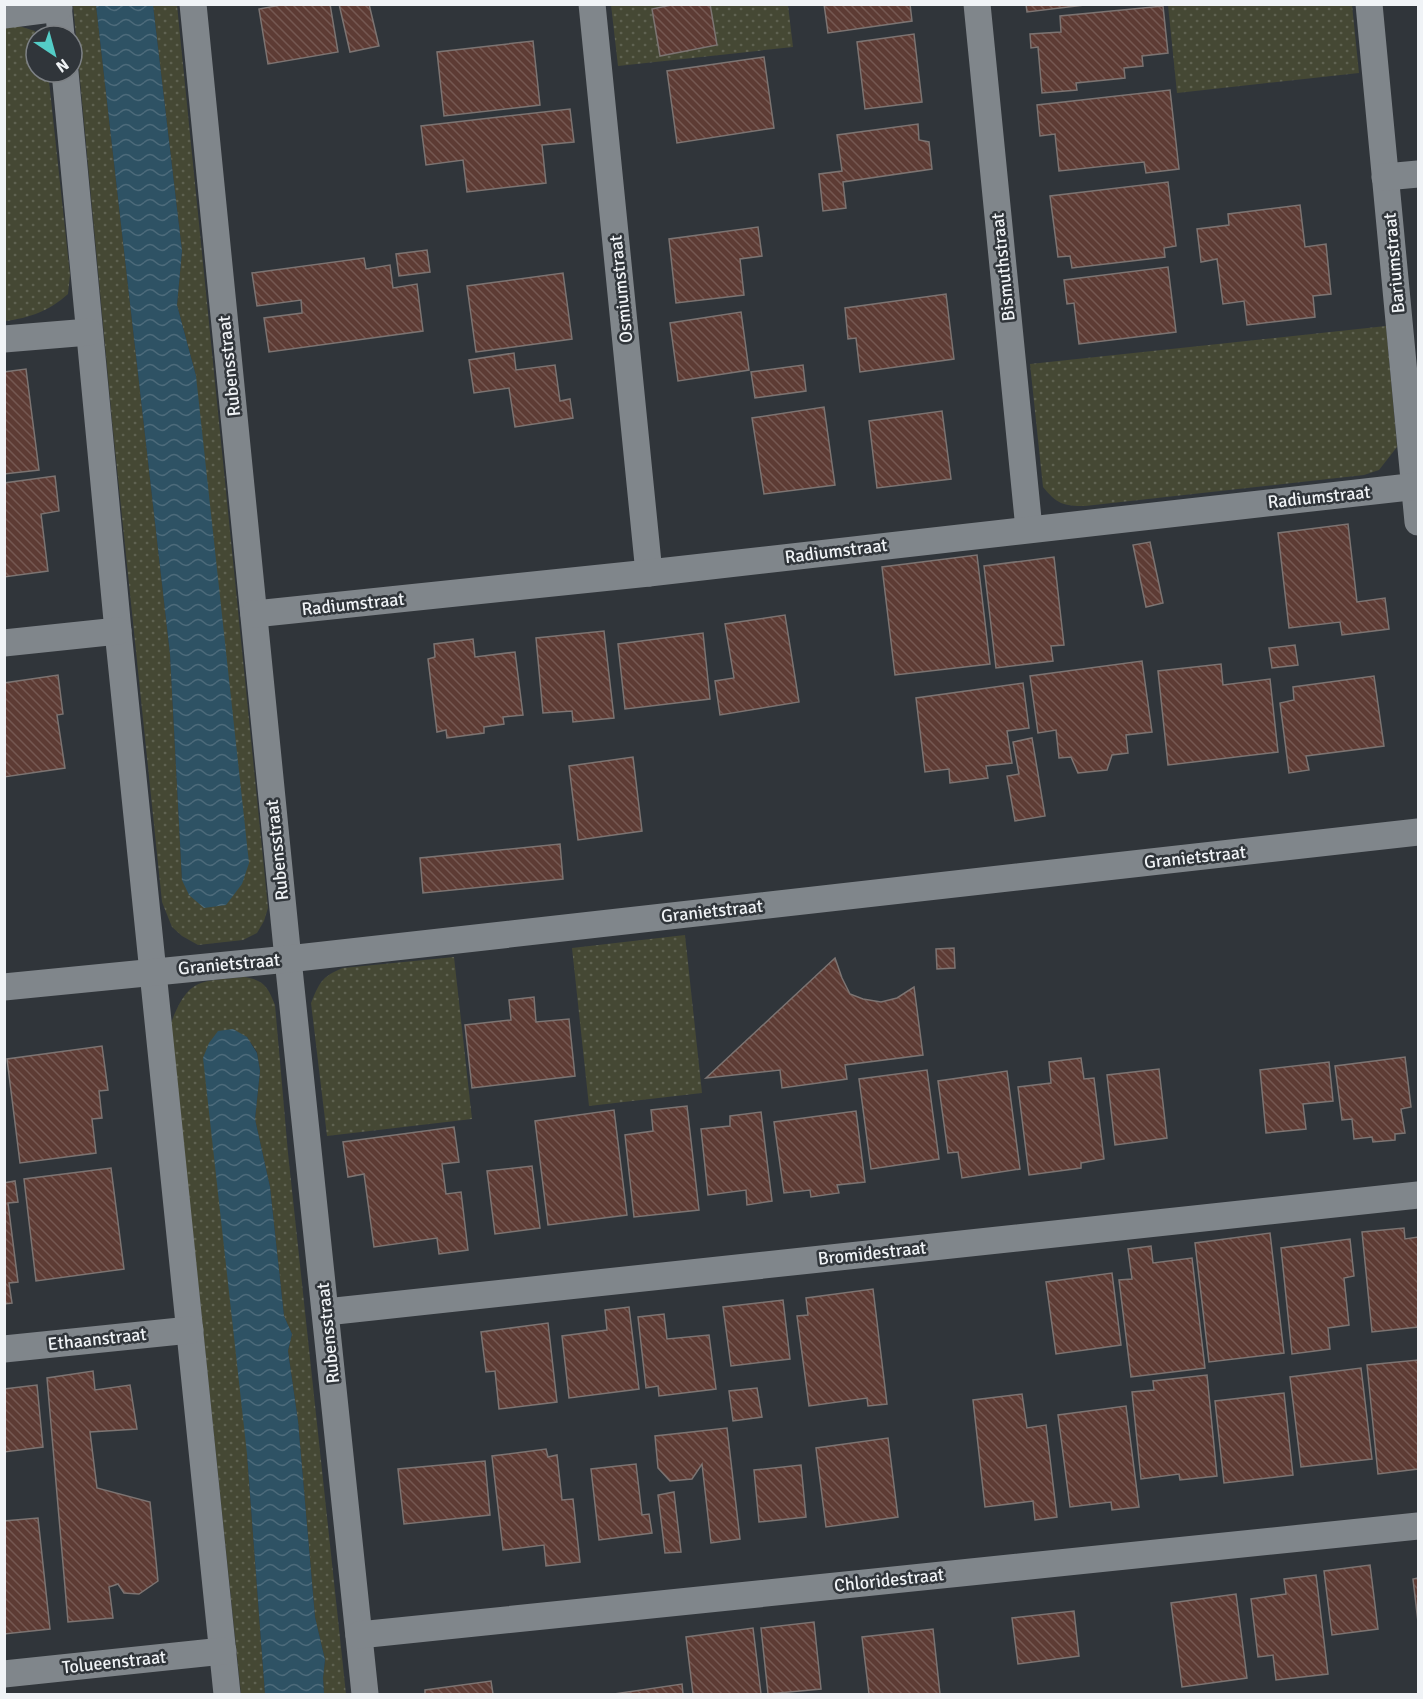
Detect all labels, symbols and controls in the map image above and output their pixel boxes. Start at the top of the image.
north arrow [24,24,84,84]
text: N [52,54,73,77]
street label: Bismuthstraat [986,212,1020,322]
street label: Bariumstraat [1379,212,1409,314]
street label: Osmiumstraat [604,234,638,344]
street label: Rubensstraat [213,314,245,418]
street label: Radiumstraat [1266,481,1372,513]
street label: Radiumstraat [783,534,889,568]
street label: Radiumstraat [300,588,406,620]
street label: Rubensstraat [261,798,293,902]
street label: Granietstraat [1143,841,1247,873]
street label: Granietstraat [660,895,764,927]
street label: Granietstraat [177,949,281,979]
street label: Bromidestraat [817,1236,927,1270]
street label: Rubensstraat [312,1281,344,1385]
street label: Ethaanstraat [47,1323,147,1355]
street label: Chloridestraat [833,1563,945,1597]
street label: Tolueenstraat [61,1646,167,1678]

